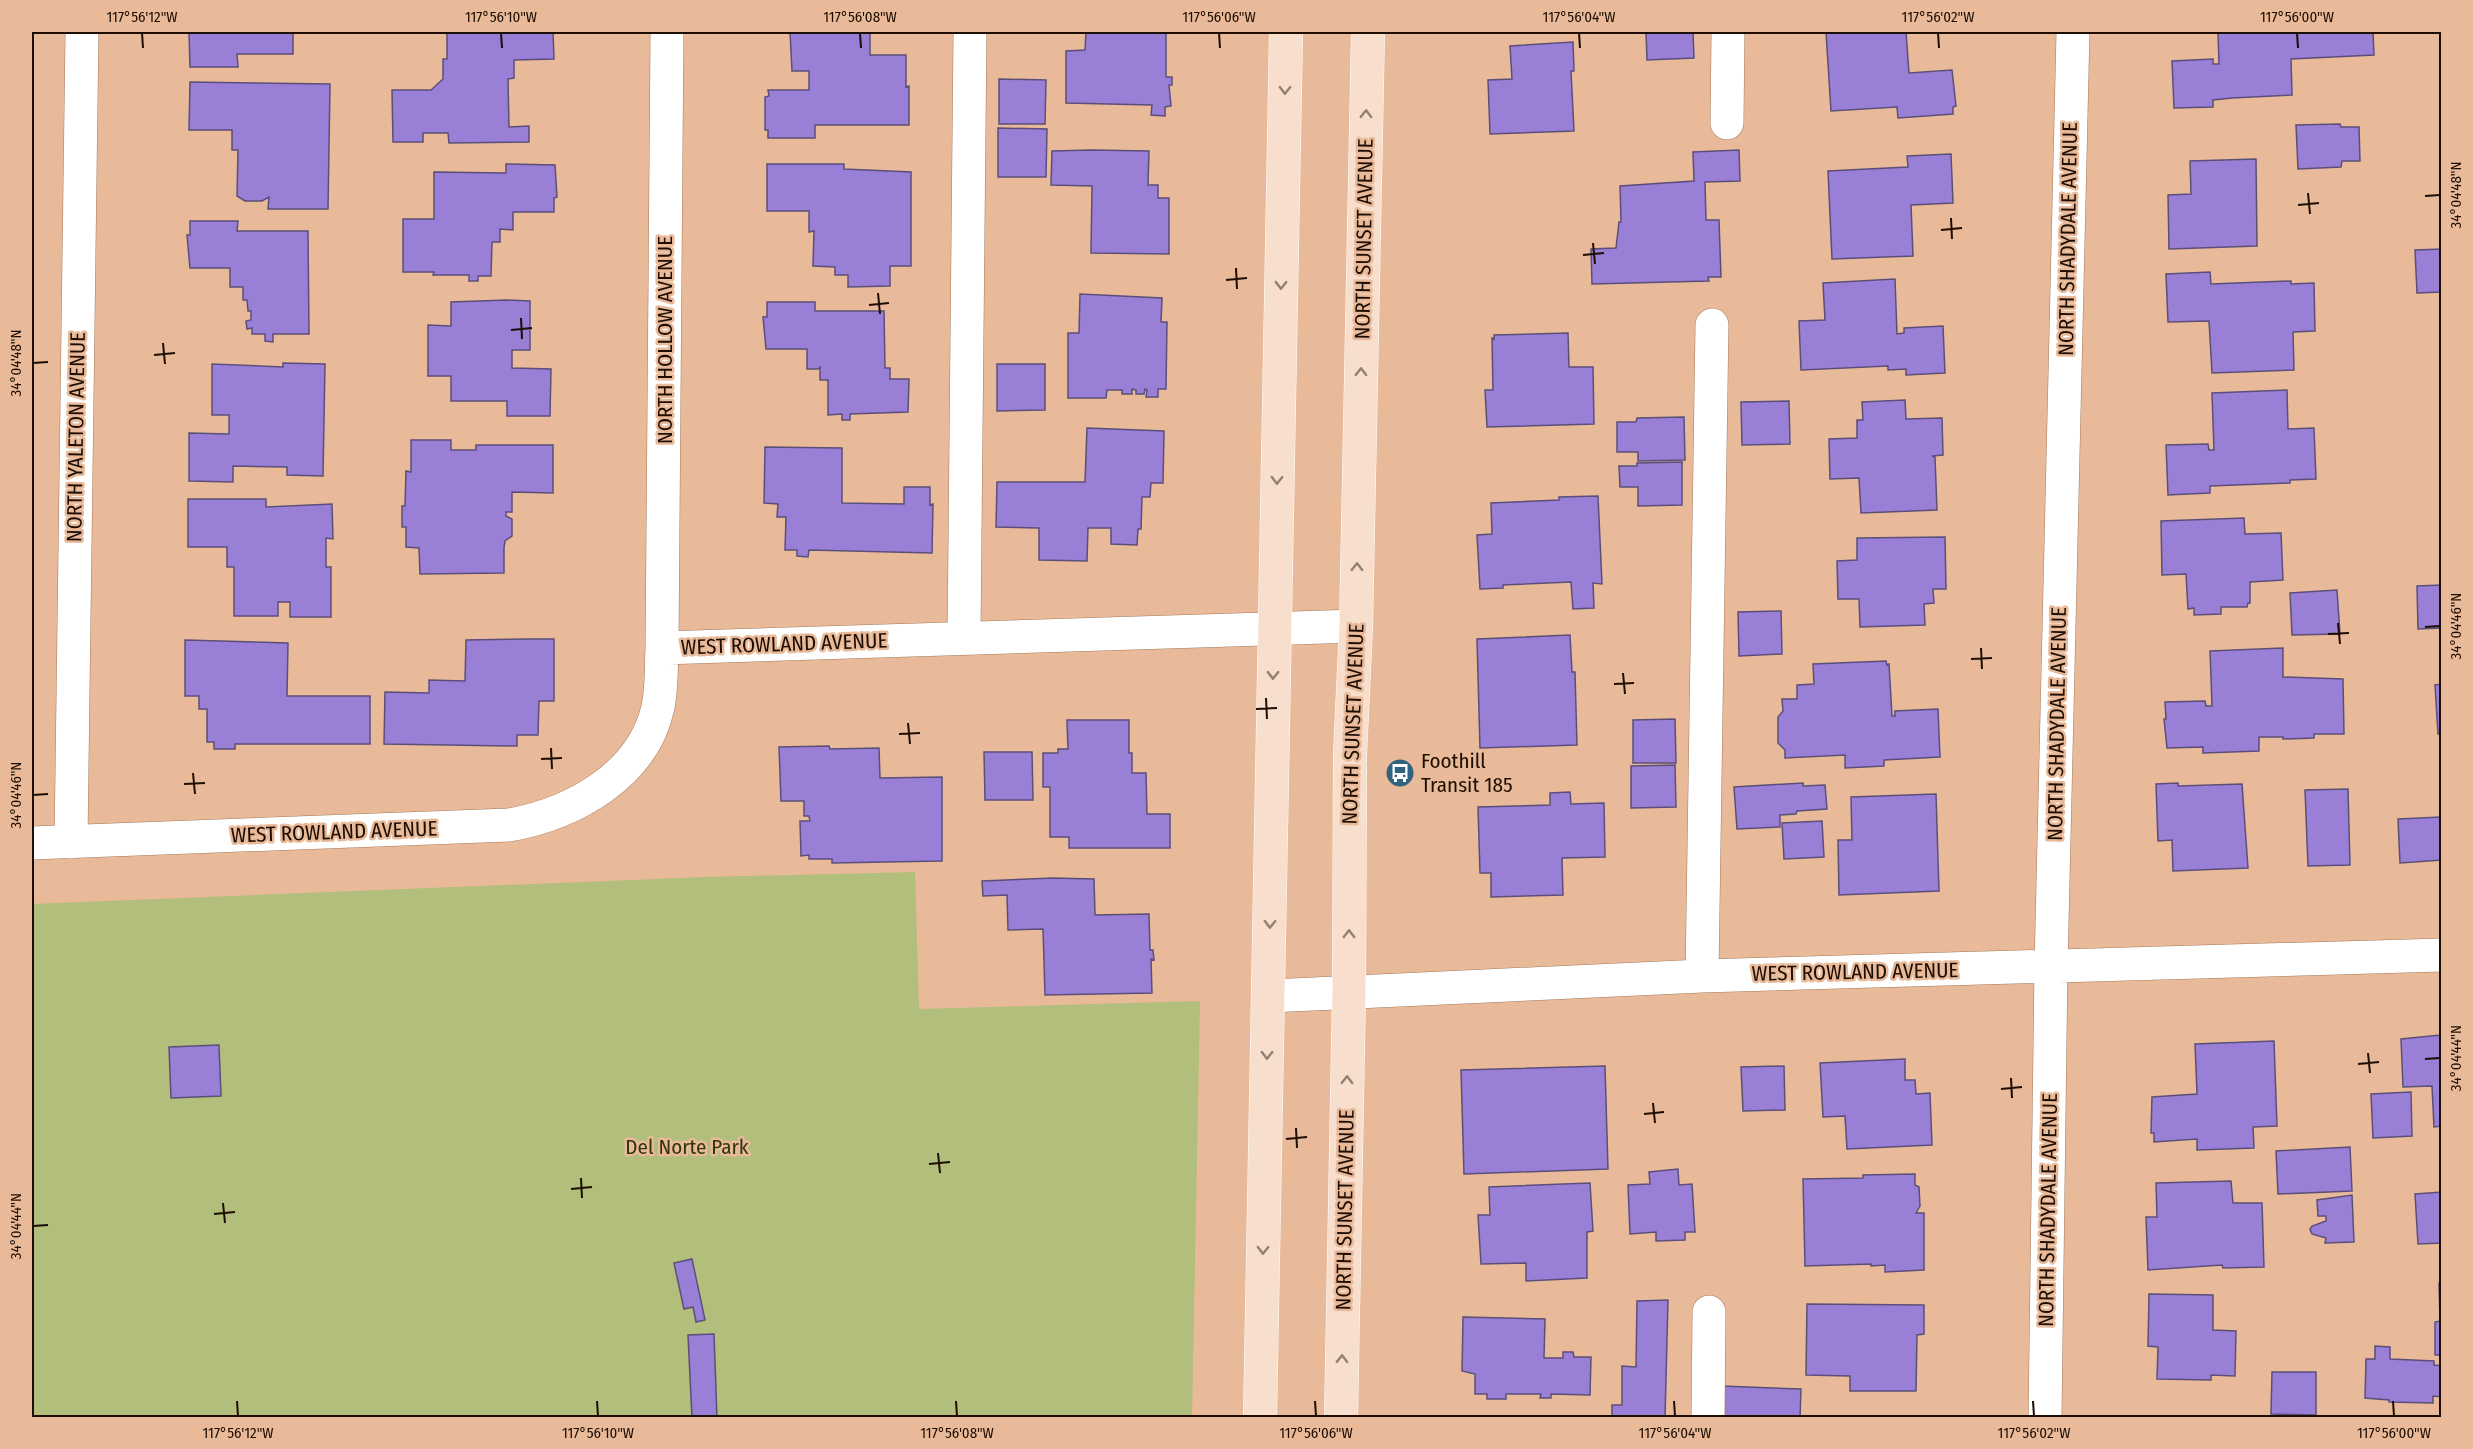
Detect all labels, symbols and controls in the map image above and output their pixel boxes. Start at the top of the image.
text: 117°56'12"W [106,8,178,26]
text: 117°56'10"W [465,8,537,26]
text: 117°56'08"W [823,8,897,26]
text: 117°56'06"W [1182,8,1256,26]
text: 117°56'04"W [1543,8,1615,26]
text: 117°56'02"W [1902,8,1974,26]
text: 117°56'00"W [2260,8,2334,26]
one-way arrow [1279,85,1291,94]
one-way arrow [1360,110,1372,119]
street label: NORTH SHADYDALE AVENUE [2053,122,2083,356]
street label: NORTH SUNSET AVENUE [1349,138,1379,340]
text: 34°04'48"N [2447,161,2465,229]
street label: NORTH HOLLOW AVENUE [652,236,678,444]
one-way arrow [1275,280,1287,289]
text: 34°04'48"N [7,329,25,397]
street label: NORTH YALETON AVENUE [61,332,91,542]
one-way arrow [1355,368,1367,377]
one-way arrow [1271,475,1283,484]
one-way arrow [1351,563,1363,572]
text: 34°04'46"N [2447,593,2465,659]
street label: NORTH SHADYDALE AVENUE [2042,607,2072,841]
street label: NORTH SUNSET AVENUE [1337,623,1370,825]
street label: WEST ROWLAND AVENUE [680,627,888,661]
one-way arrow [1267,670,1279,679]
place label: Foothill Transit 185 [1421,748,1513,798]
bus stop icon: Foothill Transit 185 [1384,757,1416,789]
text: 34°04'46"N [7,762,25,828]
street label: WEST ROWLAND AVENUE [230,815,438,849]
one-way arrow [1264,919,1276,928]
one-way arrow [1343,930,1355,939]
street label: WEST ROWLAND AVENUE [1751,957,1959,987]
text: 34°04'44"N [2447,1025,2465,1091]
one-way arrow [1261,1050,1274,1059]
one-way arrow [1341,1076,1354,1085]
street label: NORTH SHADYDALE AVENUE [2033,1093,2063,1327]
street label: NORTH SUNSET AVENUE [1330,1109,1360,1311]
park label: Del Norte Park [625,1134,749,1160]
text: 34°04'44"N [7,1193,25,1259]
one-way arrow [1257,1245,1270,1254]
one-way arrow [1336,1355,1348,1364]
text: 117°56'12"W [202,1424,274,1442]
text: 117°56'10"W [562,1424,634,1442]
text: 117°56'08"W [920,1424,994,1442]
text: 117°56'06"W [1279,1424,1353,1442]
text: 117°56'04"W [1639,1424,1711,1442]
text: 117°56'02"W [1998,1424,2070,1442]
text: 117°56'00"W [2357,1424,2431,1442]

